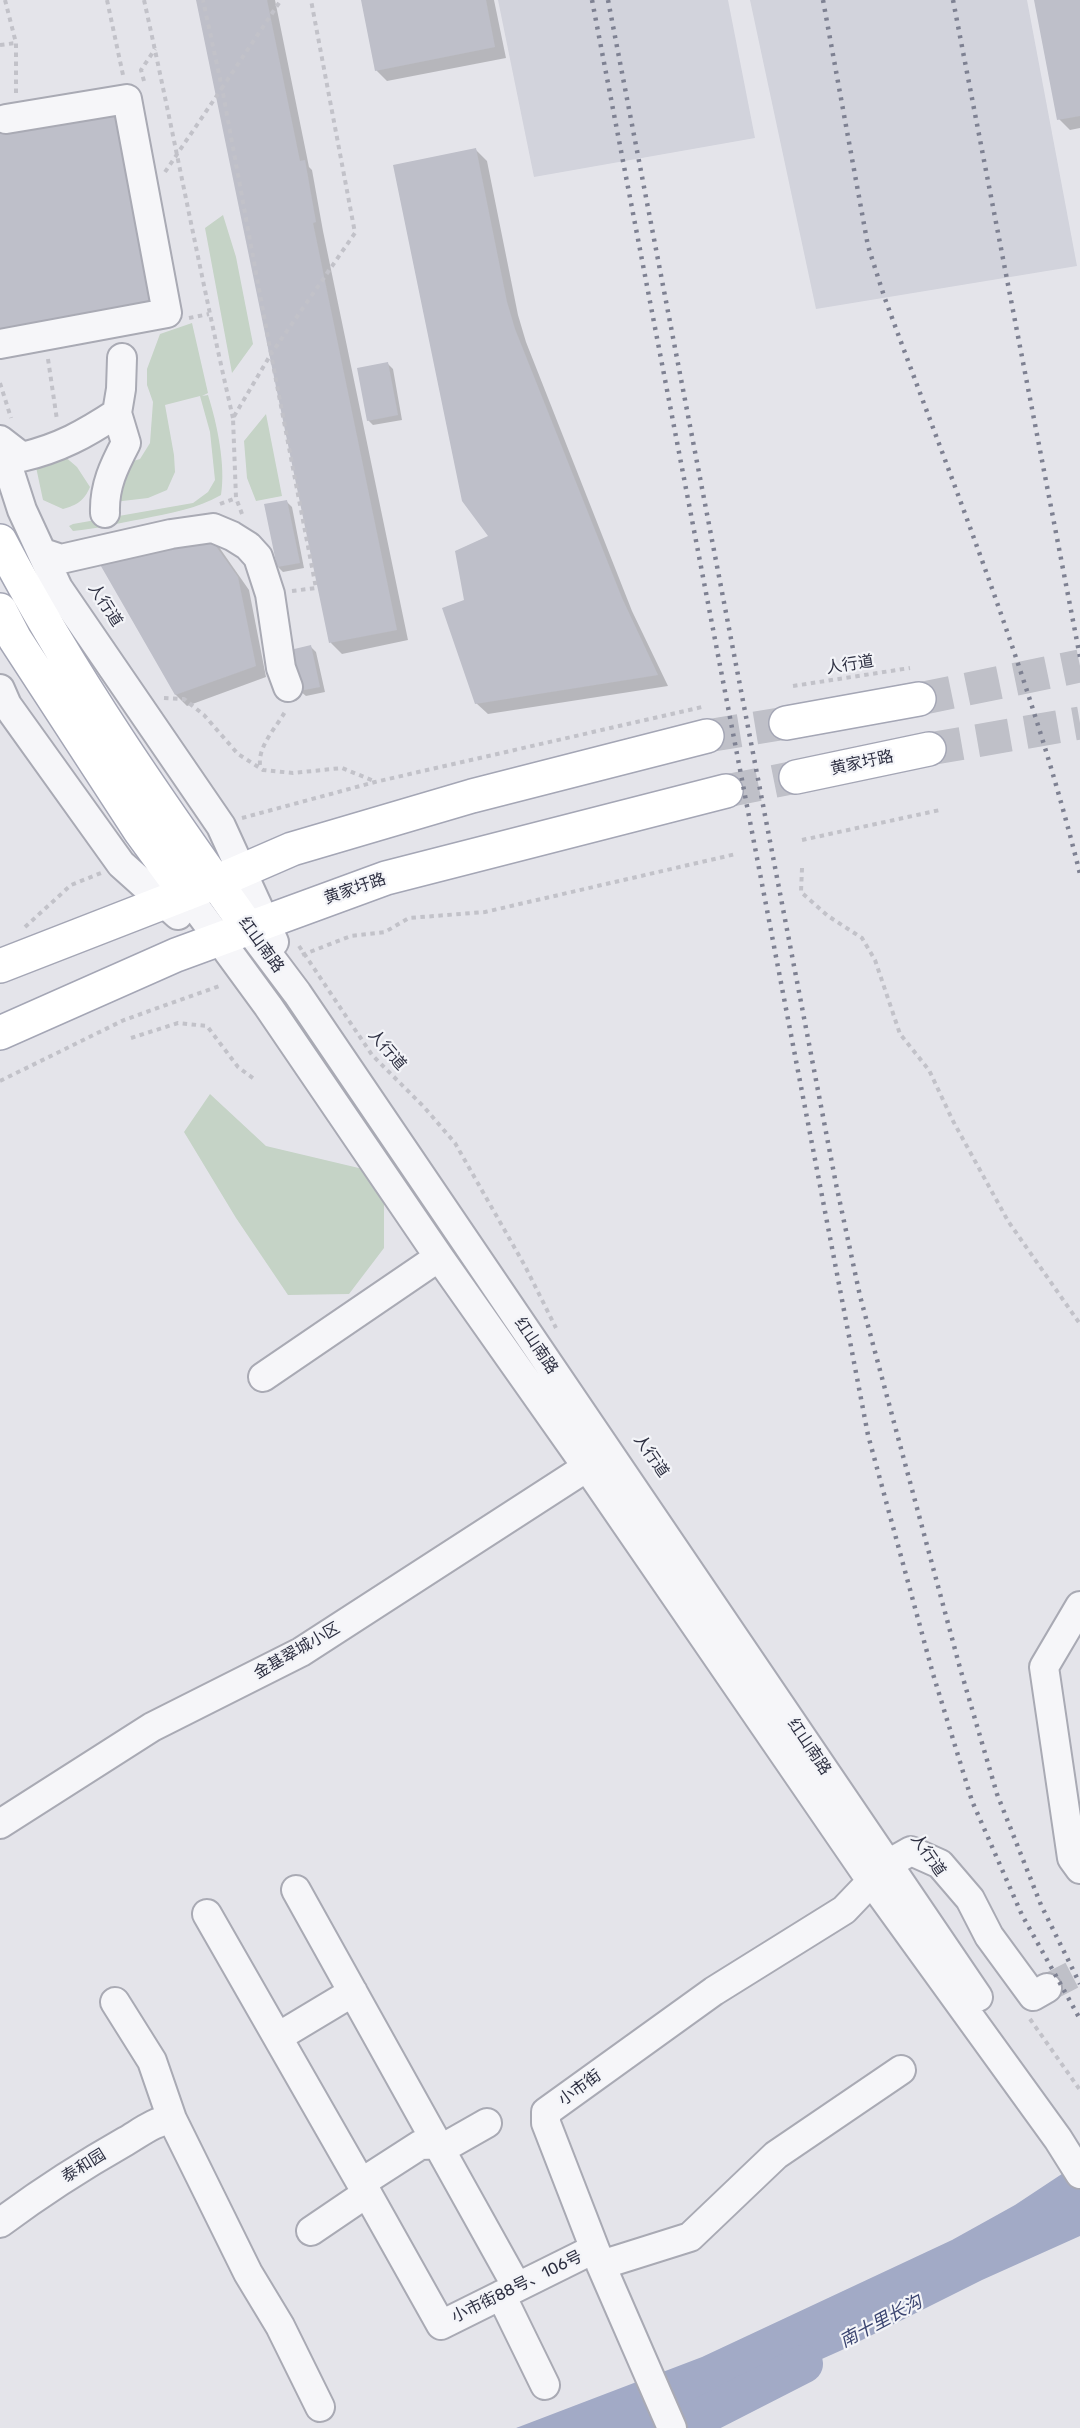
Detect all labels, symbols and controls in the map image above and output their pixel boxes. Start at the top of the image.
street label: 人行道 [84,580,126,630]
street label: 人行道 [825,652,875,678]
street label: 黄家圩路 [829,747,895,779]
street label: 黄家圩路 [322,870,388,908]
street label: 红山南路 [234,913,288,977]
street label: 人行道 [364,1026,410,1074]
street label: 红山南路 [510,1314,562,1378]
street label: 人行道 [629,1431,673,1481]
street label: 金基翠城小区 [251,1619,343,1683]
street label: 红山南路 [783,1715,835,1779]
street label: 人行道 [906,1830,950,1880]
street label: 小市街 [555,2066,605,2110]
street label: 泰和园 [59,2145,109,2187]
street label: 小市街88号、106号 [449,2247,585,2327]
water label: 南十里长沟 [836,2291,926,2353]

